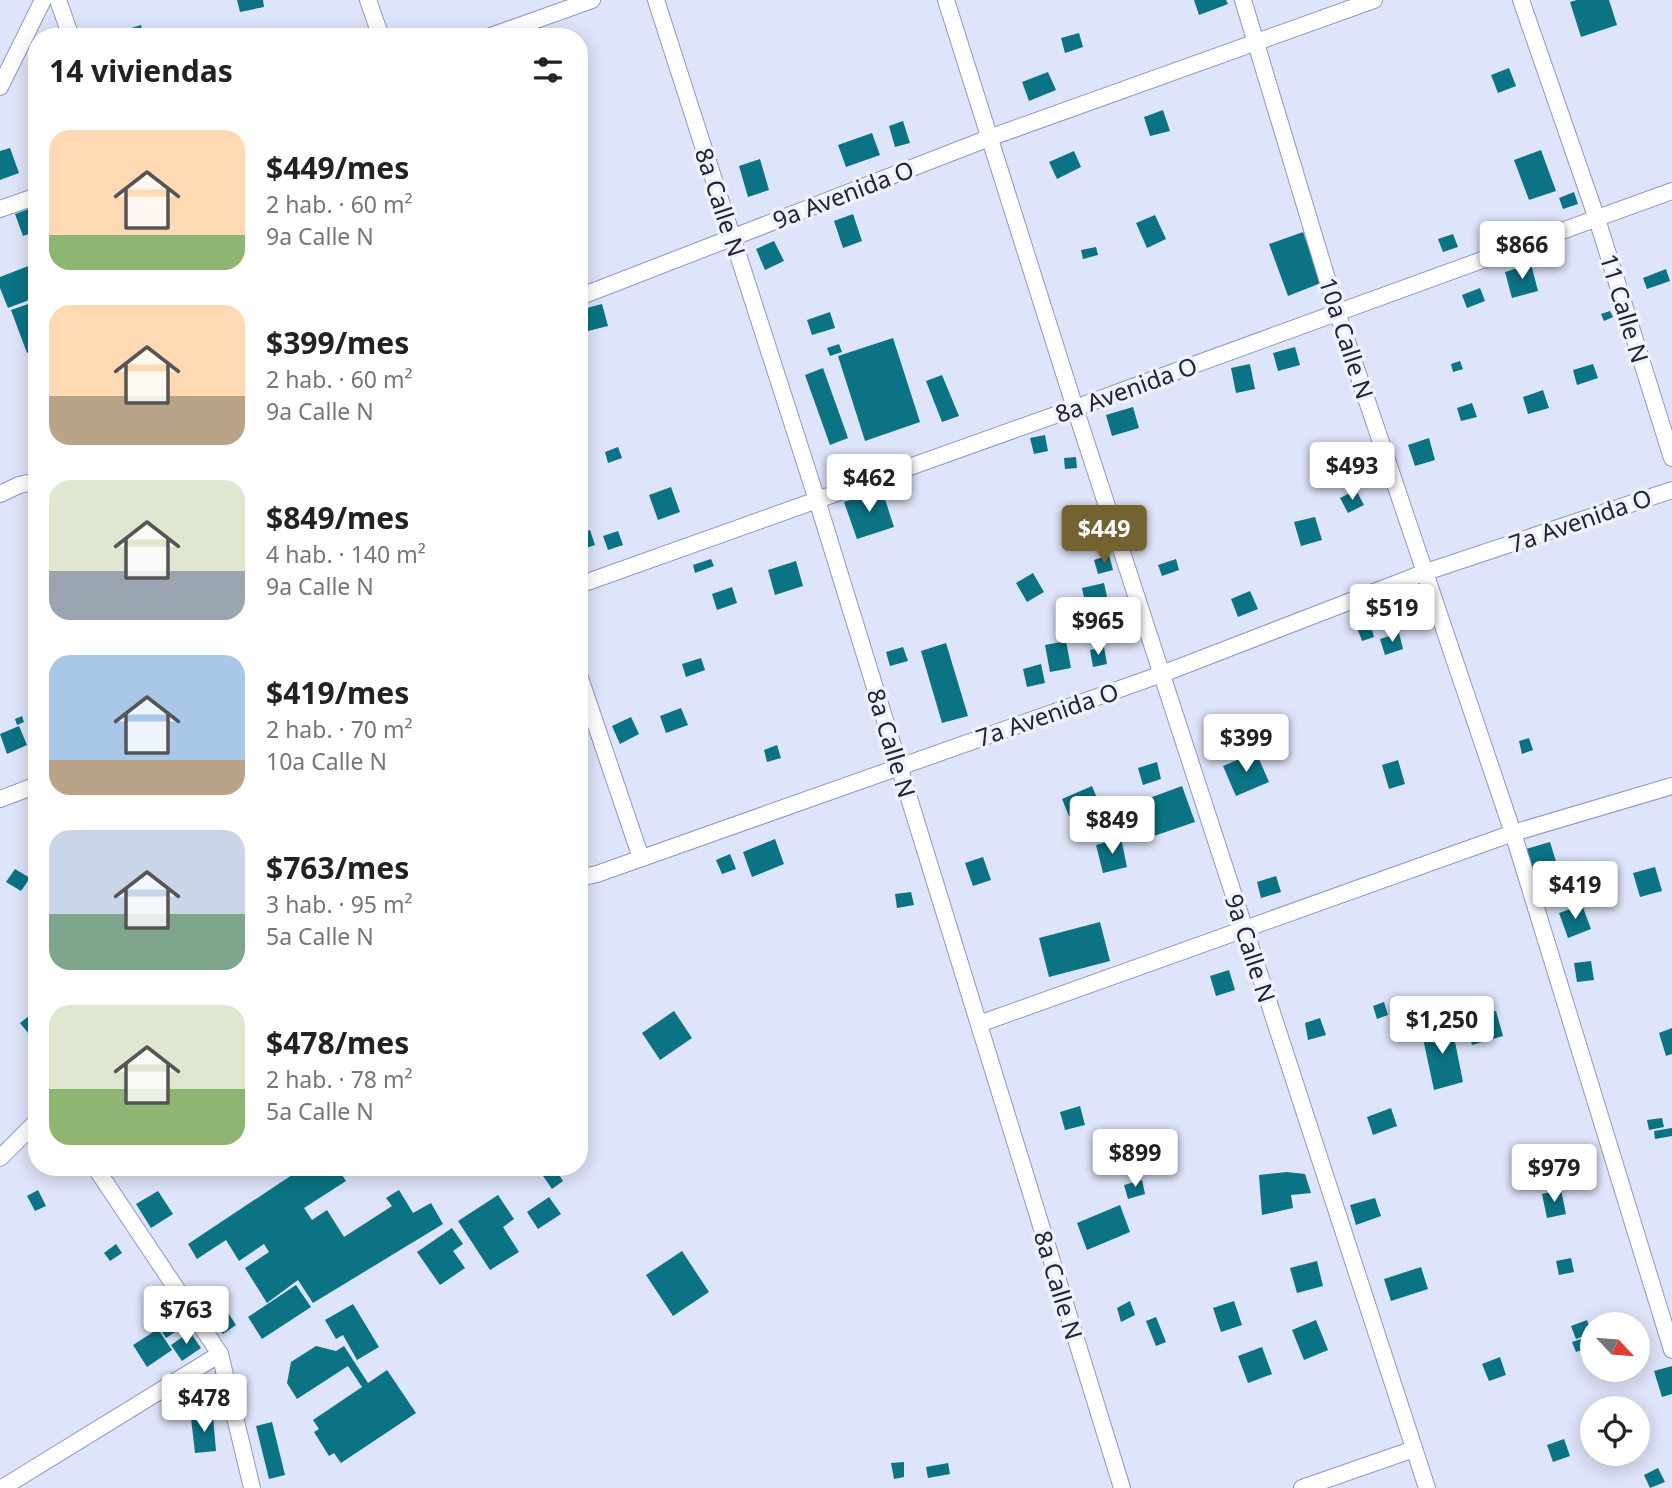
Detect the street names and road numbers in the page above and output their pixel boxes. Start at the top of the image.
street label: 8a Calle N [688,143,754,261]
street label: 9a Avenida O [768,152,918,236]
street label: 11 Calle N [1593,249,1657,367]
street label: 10a Calle N [1312,273,1382,403]
street label: 8a Avenida O [1050,348,1202,430]
street label: 7a Avenida O [1504,480,1656,560]
street label: 7a Avenida O [971,674,1123,754]
street label: 8a Calle N [860,684,924,802]
street label: 9a Calle N [1218,889,1284,1007]
street label: 8a Calle N [1027,1226,1091,1344]

